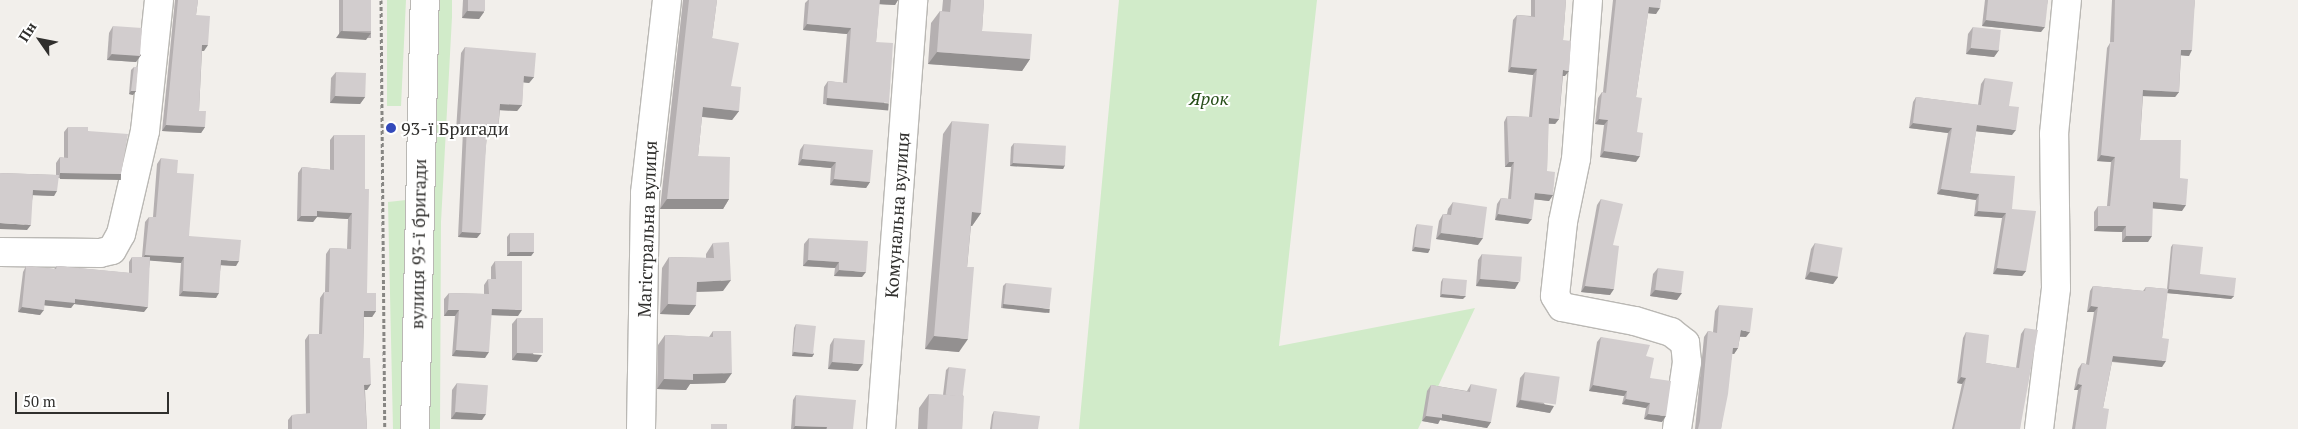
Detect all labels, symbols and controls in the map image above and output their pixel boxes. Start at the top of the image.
north arrow [15,15,65,65]
text: Пн [14,18,40,45]
park label: Ярок [1189,87,1229,109]
place label: 93-ї Бригади [401,117,509,139]
marker: 93-ї Бригади [385,122,397,134]
street label: Комунальна вулиця [880,131,914,299]
street label: Магістральна вулиця [633,140,661,318]
street label: вулиця 93-ї бригади [406,159,430,329]
scale bar [18,382,171,414]
text: 50 m [23,391,56,411]

